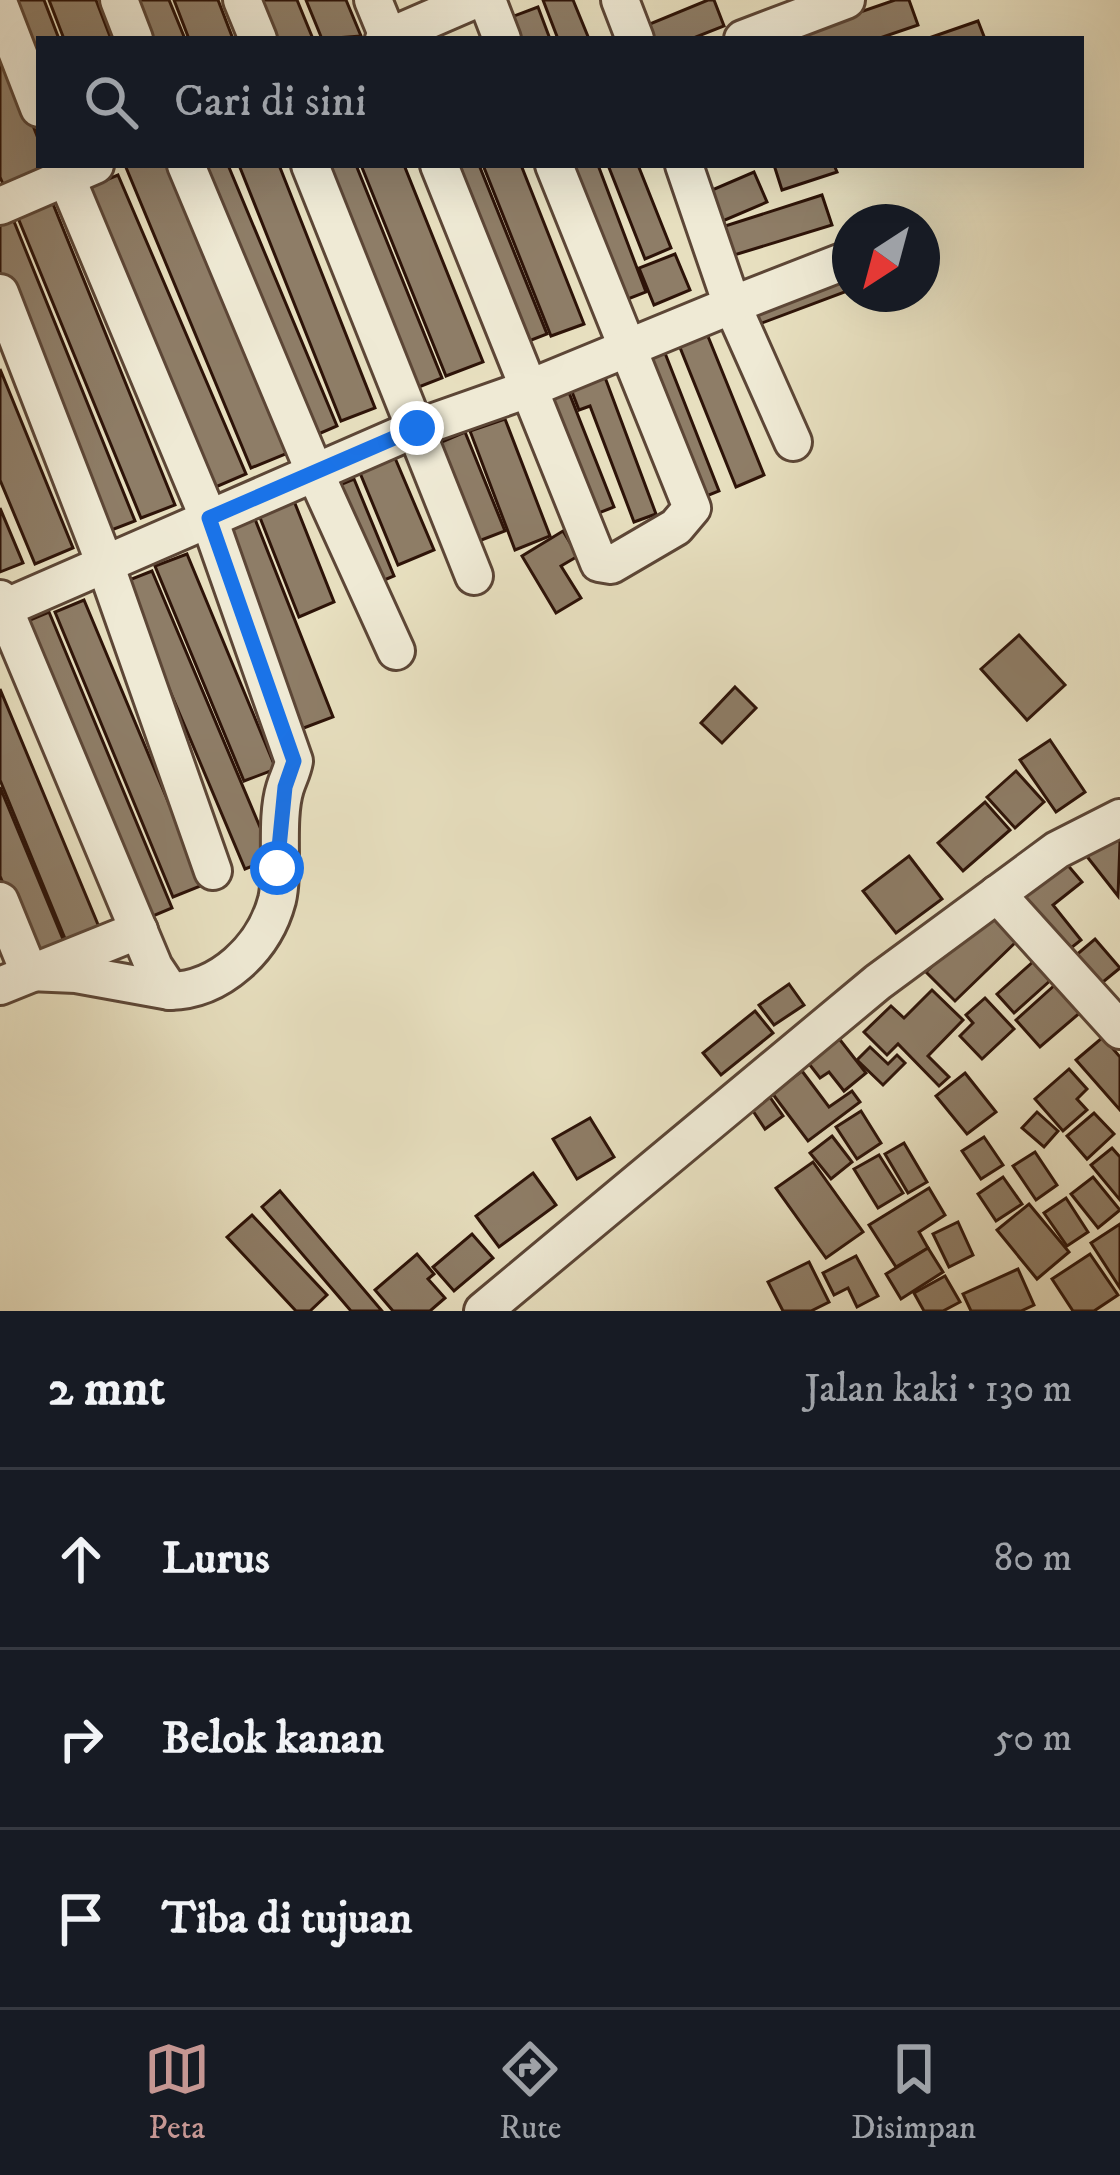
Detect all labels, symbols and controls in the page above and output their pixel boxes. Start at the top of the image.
search box [36,36,1084,168]
icon: search [78,69,144,135]
text: Cari di sini [174,74,366,130]
north arrow [832,204,940,312]
route end [390,401,444,455]
route start [250,841,304,895]
text: 2 mnt [48,1357,165,1421]
text: Jalan kaki · 130 m [805,1365,1072,1414]
icon: ahead [48,1526,114,1592]
text: Lurus [162,1531,270,1587]
text: 80 m [994,1534,1072,1583]
icon: right [48,1706,114,1772]
text: Belok kanan [162,1711,384,1767]
text: 50 m [994,1714,1072,1763]
icon: arrive [48,1886,114,1952]
text: Tiba di tujuan [162,1891,412,1947]
tab: Peta [144,2036,210,2149]
tab: Rute [497,2036,563,2149]
tab: Disimpan [851,2036,976,2149]

